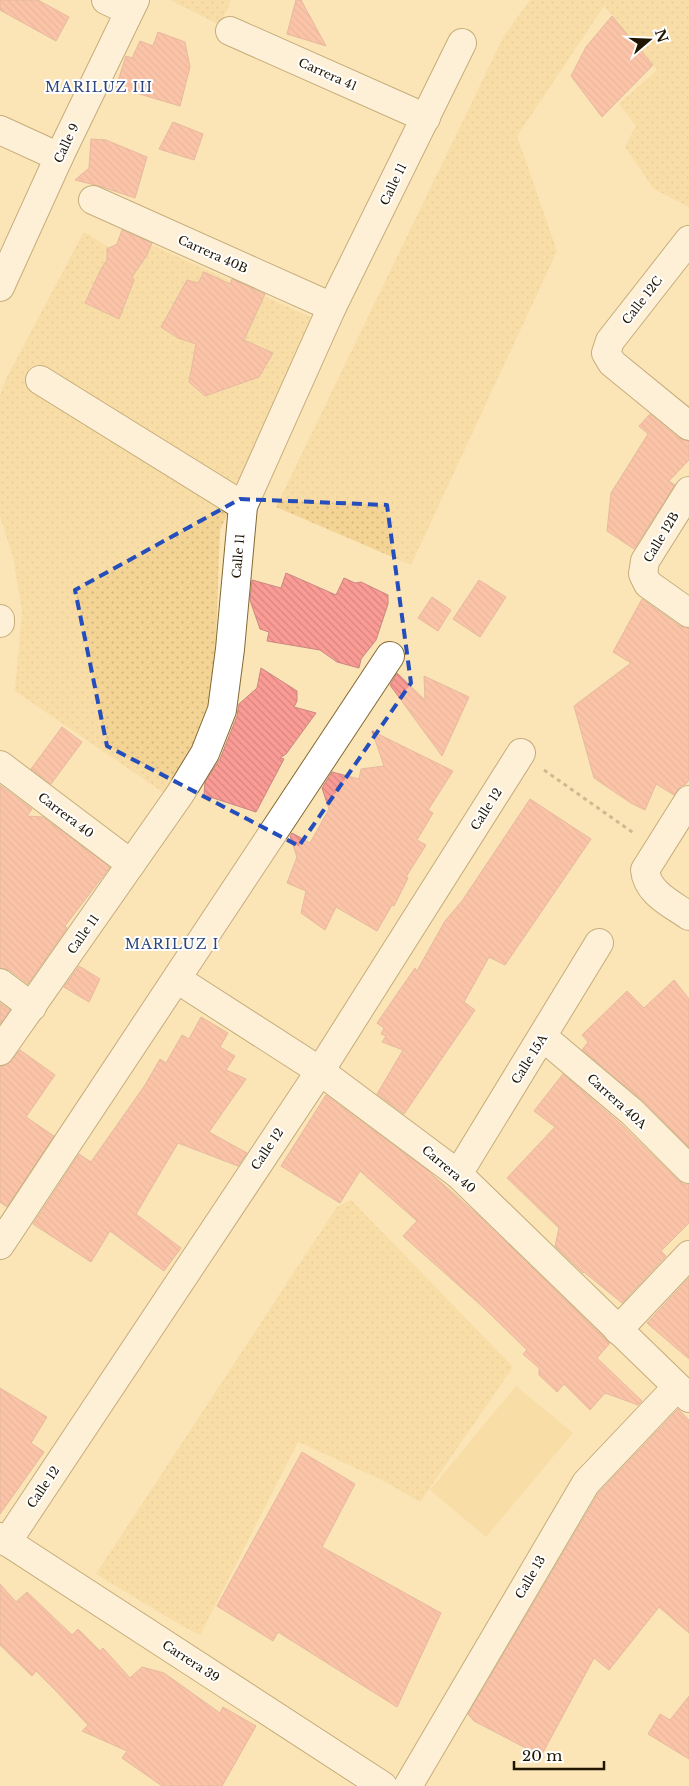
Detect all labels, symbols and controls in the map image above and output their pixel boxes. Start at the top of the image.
north arrow [624,15,674,65]
text: N [651,27,672,45]
street label: Carrera 41 [296,54,360,94]
district label: MARILUZ III [45,78,153,96]
street label: Calle 9 [50,121,82,165]
street label: Calle 11 [376,160,410,208]
street label: Carrera 40B [176,232,250,276]
street label: Calle 12C [619,273,665,327]
street label: Calle 12B [640,509,682,565]
street label: Calle 11 [229,533,247,579]
street label: Calle 12 [467,785,505,833]
street label: Carrera 40 [35,789,97,841]
street label: Calle 11 [64,911,102,957]
district label: MARILUZ I [125,935,219,953]
street label: Calle 15A [508,1031,551,1087]
street label: Carrera 40A [584,1070,650,1132]
street label: Calle 12 [248,1125,286,1173]
street label: Carrera 40 [419,1142,479,1196]
street label: Calle 12 [24,1463,62,1511]
street label: Calle 13 [512,1553,548,1601]
street label: Carrera 39 [160,1637,222,1685]
scale bar [514,1738,604,1770]
text: 20 m [522,1746,562,1765]

